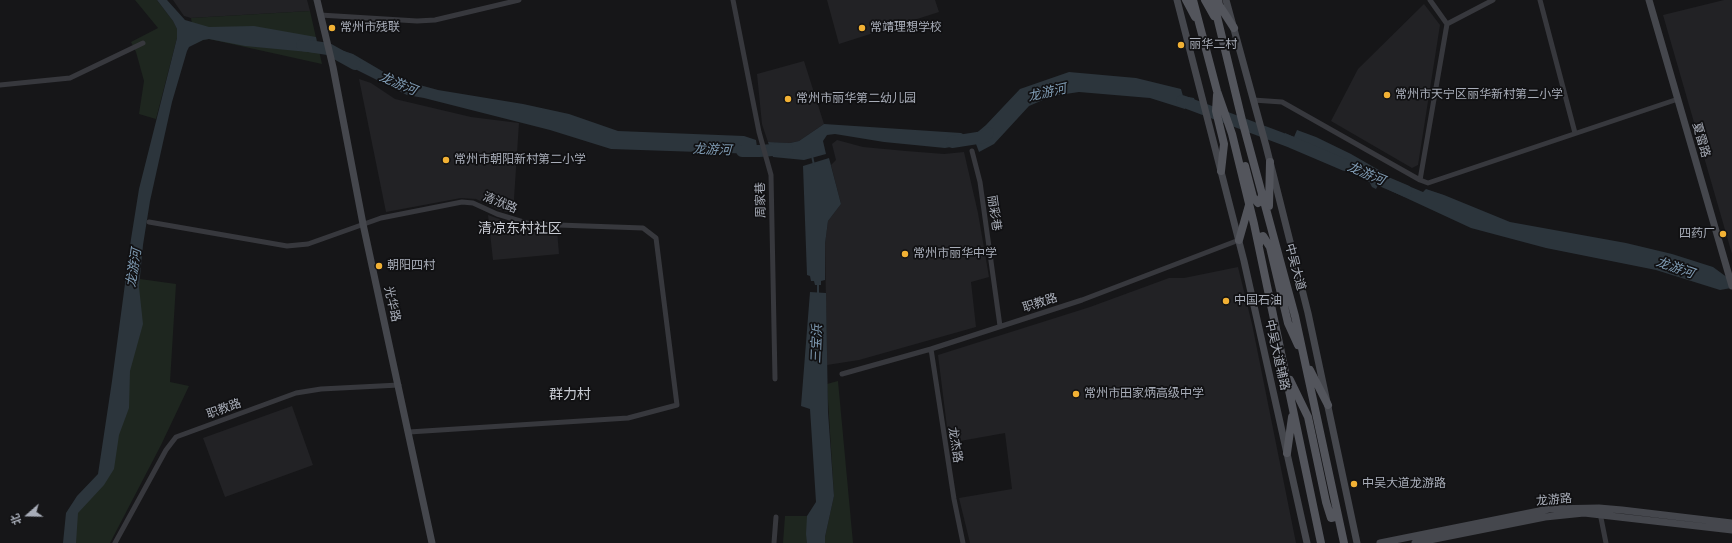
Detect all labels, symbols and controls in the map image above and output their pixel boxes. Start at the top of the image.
place label: 常州市残联 [340,21,400,35]
place label: 常靖理想学校 [870,21,942,35]
marker: 常州市残联 [327,23,337,33]
marker: 常靖理想学校 [857,23,867,33]
place label: 丽华二村 [1189,38,1237,52]
marker: 丽华二村 [1176,40,1186,50]
water label: 龙游河 [377,69,419,99]
water label: 龙游河 [1026,81,1068,105]
place label: 常州市天宁区丽华新村第二小学 [1395,88,1563,102]
marker: 常州市天宁区丽华新村第二小学 [1382,90,1392,100]
place label: 常州市丽华第二幼儿园 [796,92,916,106]
marker: 常州市丽华第二幼儿园 [783,94,793,104]
street label: 夏雷路 [1689,121,1713,159]
water label: 龙游河 [692,142,732,158]
place label: 常州市朝阳新村第二小学 [454,153,586,167]
marker: 常州市朝阳新村第二小学 [441,155,451,165]
water label: 龙游河 [1345,159,1387,189]
street label: 周家巷 [753,182,769,218]
street label: 清洑路 [481,190,519,216]
street label: 丽彩巷 [984,194,1004,232]
district label: 清凉东村社区 [478,221,562,237]
place label: 四药厂 [1679,227,1715,241]
marker: 四药厂 [1718,229,1728,239]
street label: 中吴大道 [1282,242,1308,292]
place label: 常州市丽华中学 [913,247,997,261]
water label: 龙游河 [123,248,145,288]
marker: 常州市丽华中学 [900,249,910,259]
water label: 龙游河 [1654,254,1696,282]
place label: 朝阳四村 [387,259,435,273]
marker: 朝阳四村 [374,261,384,271]
street label: 光华路 [381,285,403,323]
street label: 职教路 [1021,291,1059,315]
place label: 中国石油 [1234,294,1282,308]
marker: 中国石油 [1221,296,1231,306]
street label: 中吴大道辅路 [1262,318,1292,392]
water label: 三宝浜 [809,324,825,364]
district label: 群力村 [549,387,591,403]
place label: 常州市田家炳高级中学 [1084,387,1204,401]
marker: 常州市田家炳高级中学 [1071,389,1081,399]
street label: 职教路 [205,396,243,422]
street label: 龙杰路 [945,426,965,464]
place label: 中吴大道龙游路 [1362,477,1446,491]
marker: 中吴大道龙游路 [1349,479,1359,489]
street label: 龙游路 [1535,491,1573,509]
north arrow [8,495,48,535]
text: 北 [8,512,24,527]

